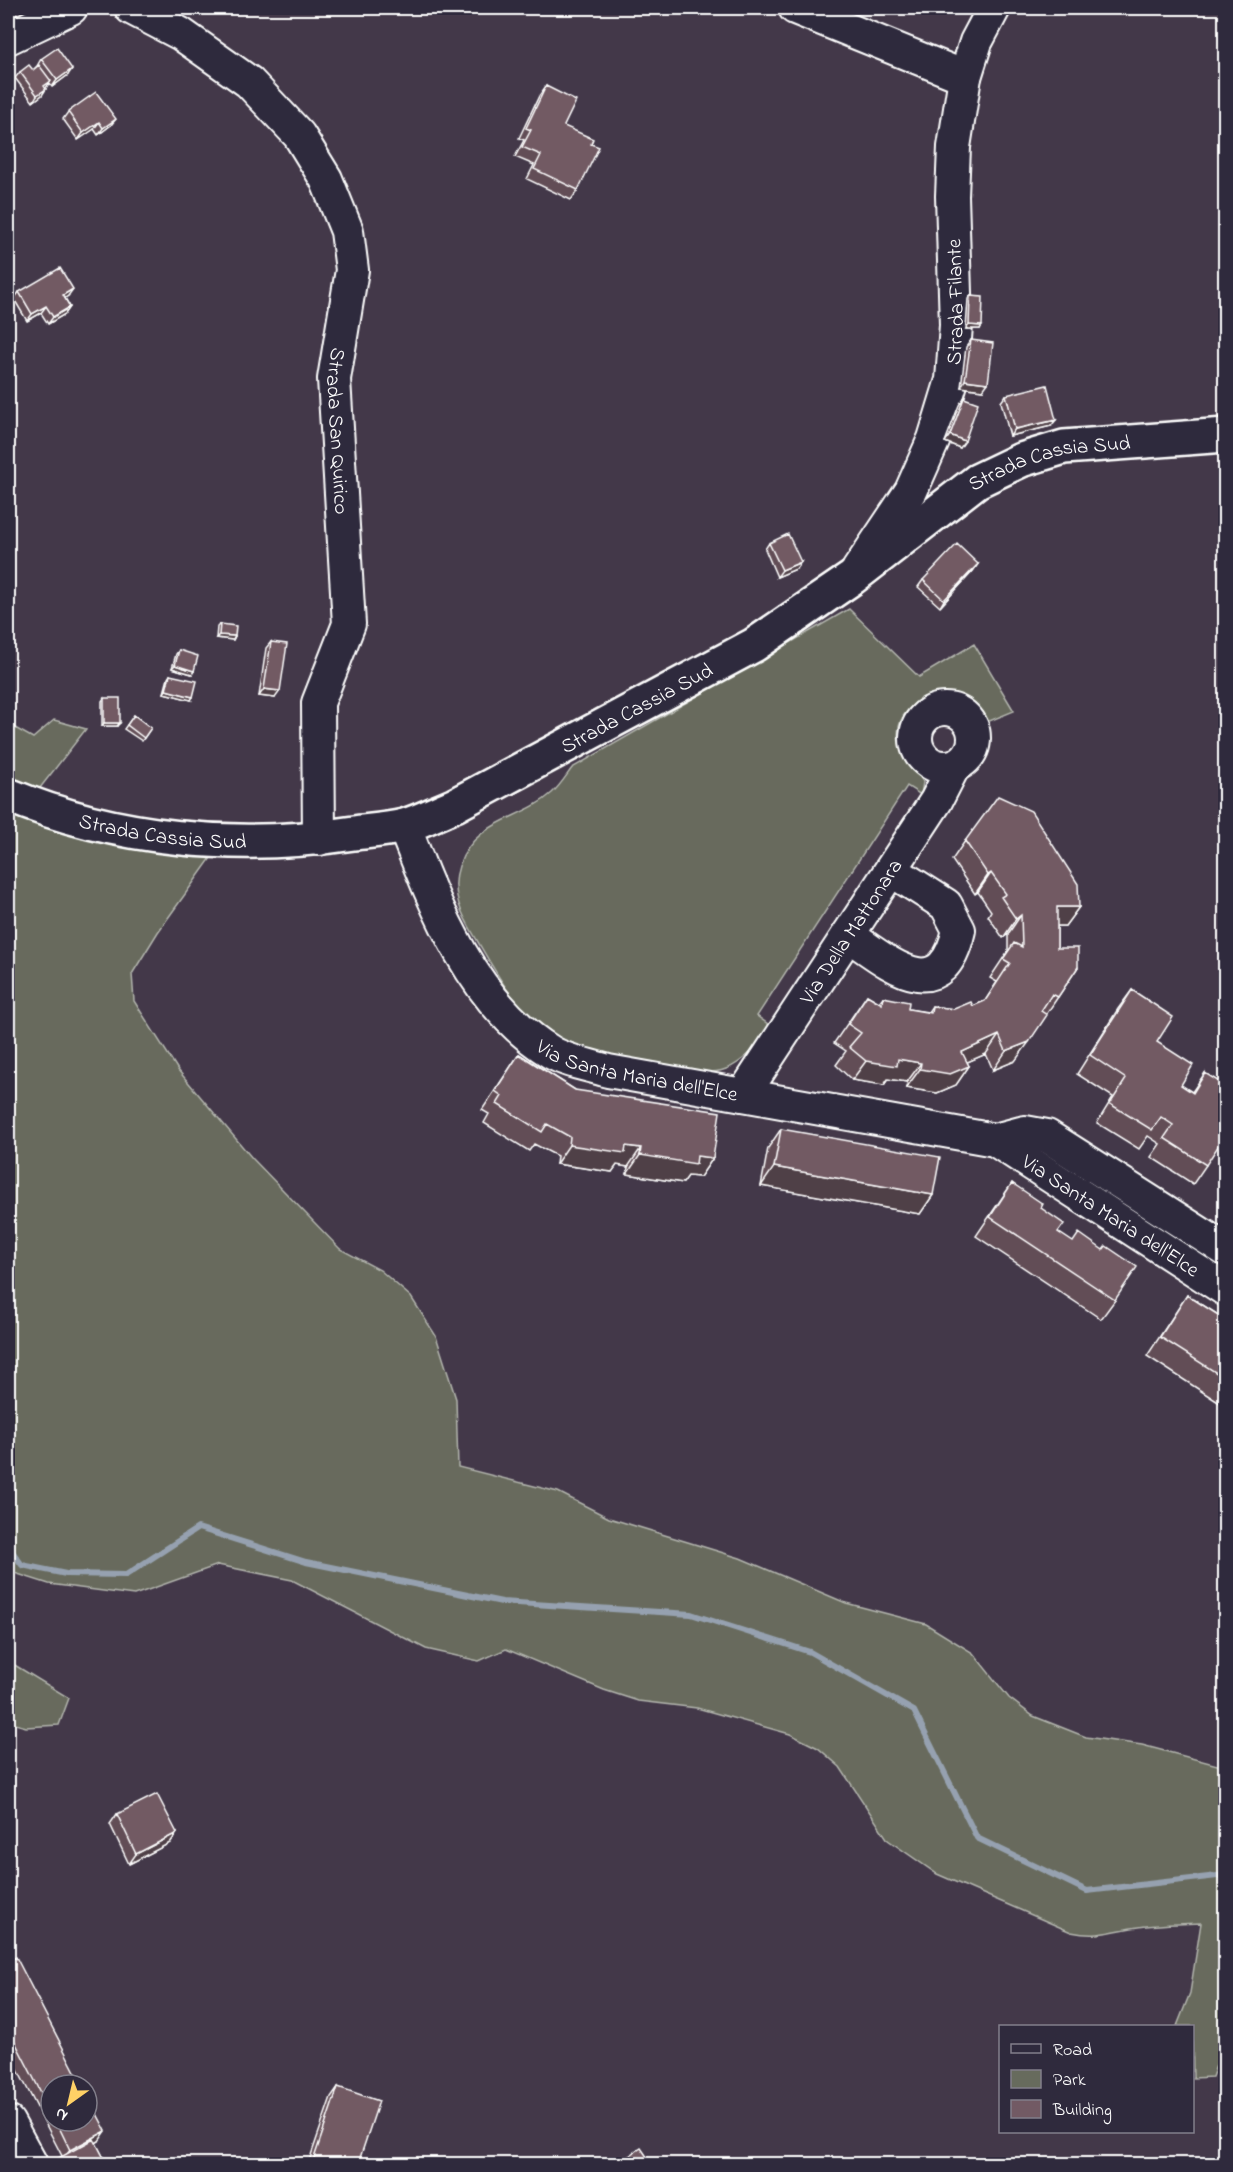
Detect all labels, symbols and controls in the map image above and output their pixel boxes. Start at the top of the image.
street label: Strada Filante [940,238,973,366]
street label: Strada San Quirico [317,345,355,515]
street label: Strada Cassia Sud [962,429,1132,500]
street label: Strada Cassia Sud [556,656,719,763]
street label: Strada Cassia Sud [75,807,247,858]
street label: Via Della Mattonara [793,854,911,1012]
street label: Via Santa Maria dell'Elce [528,1033,740,1111]
street label: Via Santa Maria dell'Elce [1014,1148,1205,1286]
legend [999,2025,1194,2133]
text: Road [1053,2038,1092,2064]
text: Park [1053,2068,1086,2094]
north arrow [39,2073,99,2133]
text: Building [1052,2098,1112,2125]
text: N [50,2101,73,2127]

